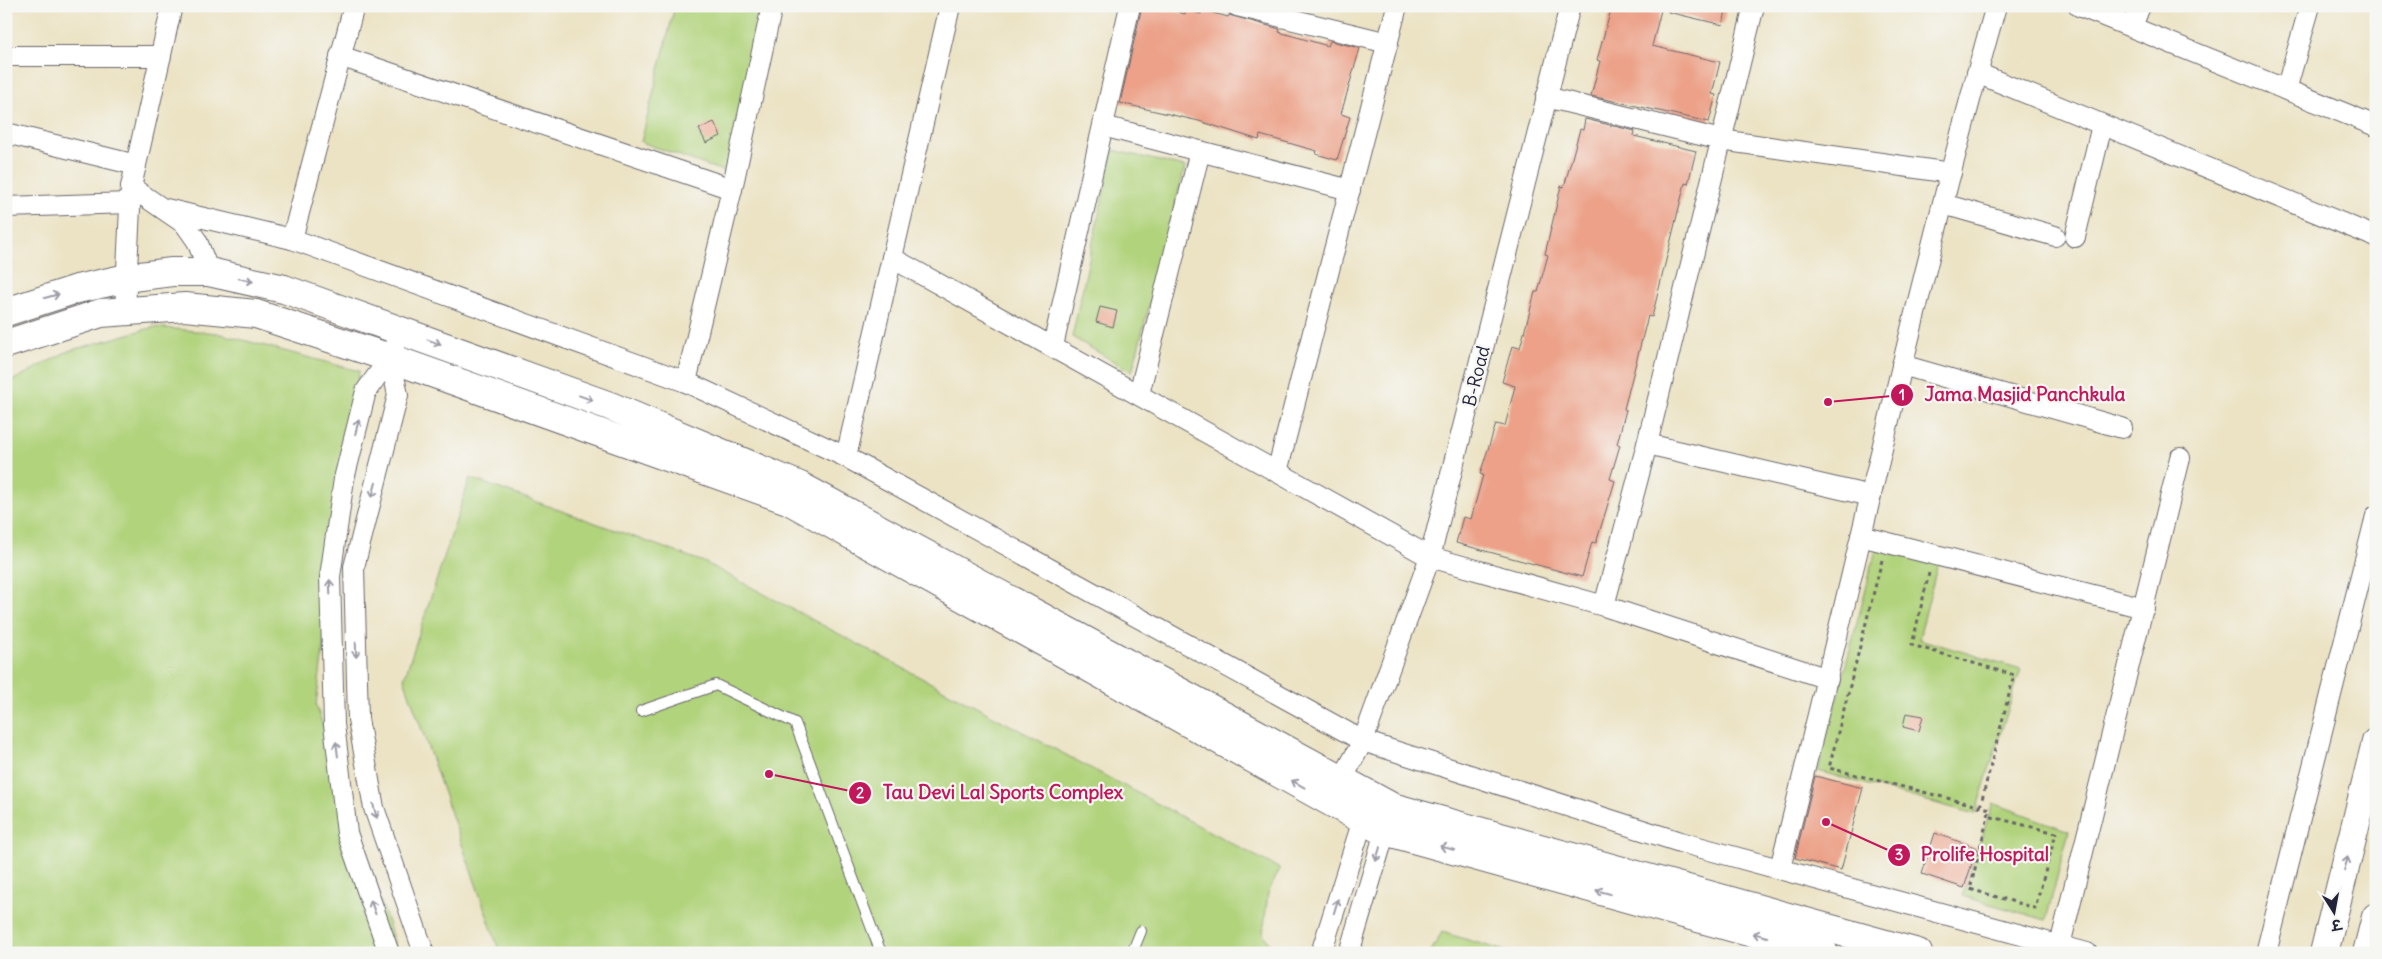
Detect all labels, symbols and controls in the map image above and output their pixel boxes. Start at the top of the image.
one-way arrow [238,276,254,285]
one-way arrow [44,291,60,301]
one-way arrow [425,338,441,347]
street label: B-Road [1457,343,1495,409]
callout: Jama Masjid Panchkula [1889,378,2135,412]
text: Jama Masjid Panchkula [1925,382,2126,406]
text: 1 [1899,385,1905,404]
one-way arrow [578,394,593,403]
one-way arrow [353,420,362,436]
one-way arrow [368,481,378,497]
one-way arrow [325,579,335,596]
one-way arrow [351,642,361,658]
one-way arrow [332,742,342,758]
callout: Tau Devi Lal Sports Complex [848,776,1133,810]
one-way arrow [1292,779,1306,789]
text: Tau Devi Lal Sports Complex [883,780,1124,804]
text: 2 [856,783,864,802]
one-way arrow [371,802,381,818]
callout: Prolife Hospital [1886,838,2060,872]
text: Prolife Hospital [1921,842,2049,866]
one-way arrow [1439,843,1455,853]
one-way arrow [1373,845,1383,861]
text: 3 [1895,845,1903,864]
one-way arrow [2342,857,2351,873]
one-way arrow [1596,886,1612,896]
north arrow [2310,886,2360,936]
one-way arrow [368,899,377,915]
one-way arrow [1331,899,1341,915]
text: उ [2329,915,2345,935]
one-way arrow [1752,930,1768,939]

